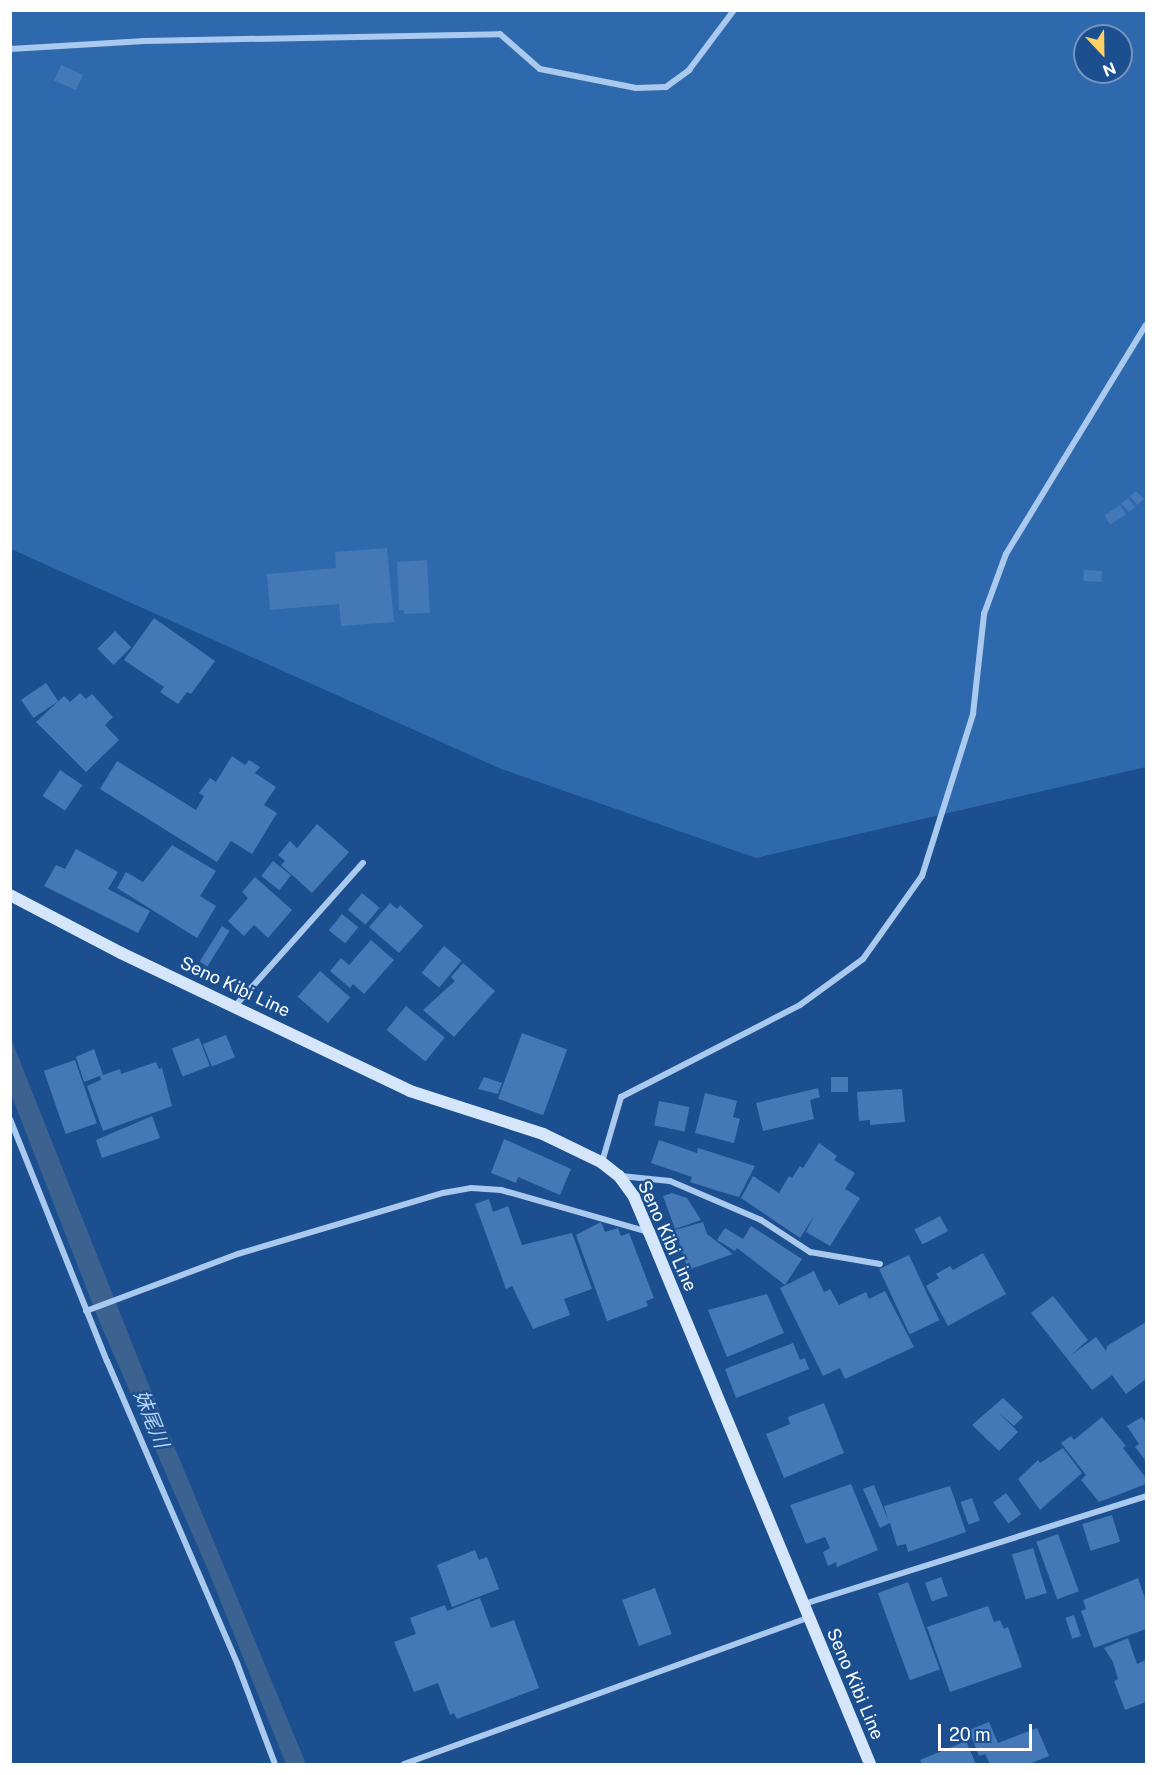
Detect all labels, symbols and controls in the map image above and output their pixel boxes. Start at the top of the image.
north arrow [1073,24,1133,84]
text: N [1100,58,1119,80]
street label: Seno Kibi Line [176,952,294,1022]
street label: Seno Kibi Line [633,1177,701,1295]
water label: 妹尾川 [129,1387,173,1451]
street label: Seno Kibi Line [822,1625,888,1743]
scale bar [941,1712,1036,1750]
text: 20 m [949,1724,991,1745]

